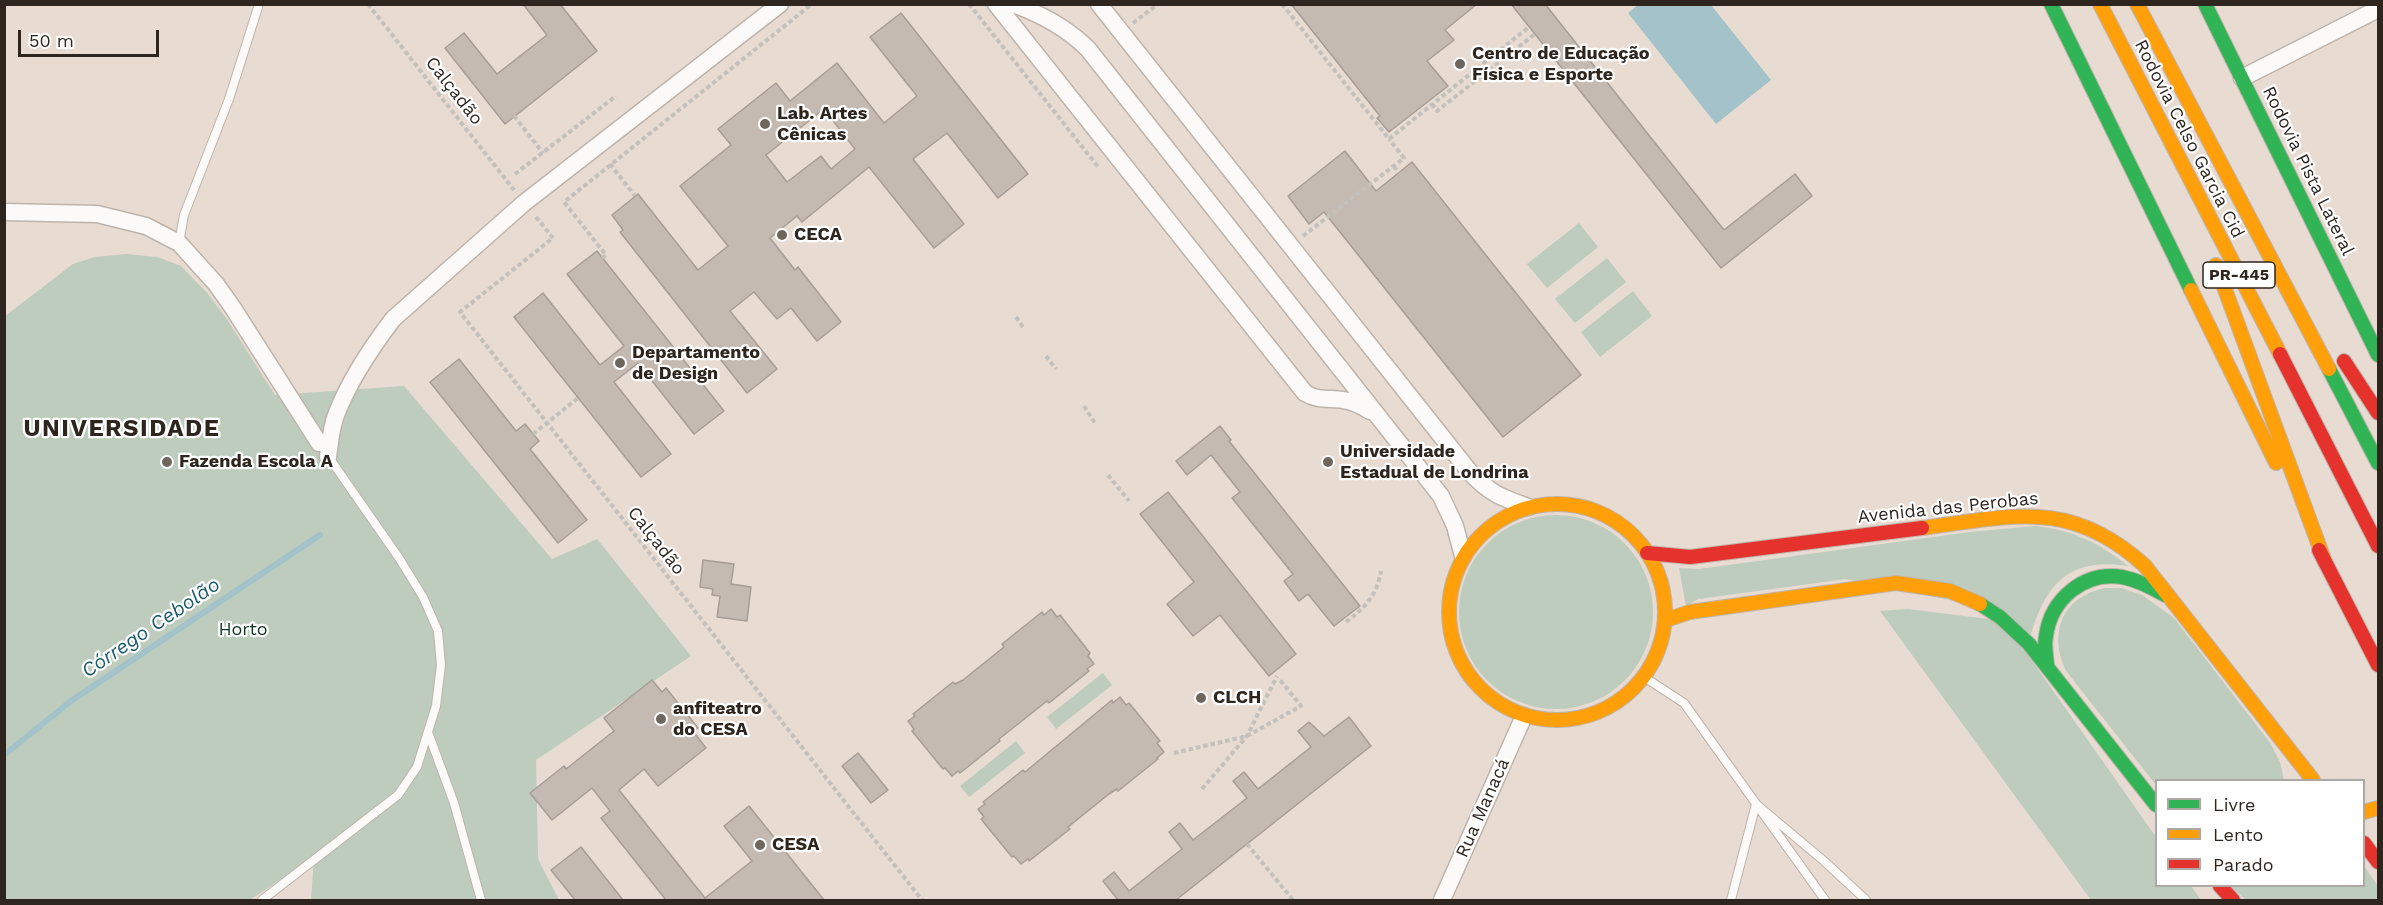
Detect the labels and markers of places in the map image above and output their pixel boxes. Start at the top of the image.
place label: Centro de Educação Física e Esporte [1472,43,1650,86]
marker: Centro de Educação Física e Esporte [1453,57,1467,71]
place label: Lab. Artes Cênicas [777,103,867,146]
marker: Lab. Artes Cênicas [758,117,772,131]
place label: CECA [794,224,842,246]
marker: CECA [775,228,789,242]
place label: Departamento de Design [632,342,760,385]
marker: Departamento de Design [613,356,627,370]
place label: Universidade Estadual de Londrina [1340,441,1529,484]
place label: Fazenda Escola A [179,451,333,473]
marker: Fazenda Escola A [160,455,174,469]
marker: Universidade Estadual de Londrina [1321,455,1335,469]
place label: CLCH [1213,687,1261,709]
marker: CLCH [1194,691,1208,705]
place label: anfiteatro do CESA [673,698,762,740]
marker: anfiteatro do CESA [654,712,668,726]
place label: CESA [772,834,819,856]
marker: CESA [753,838,767,852]

